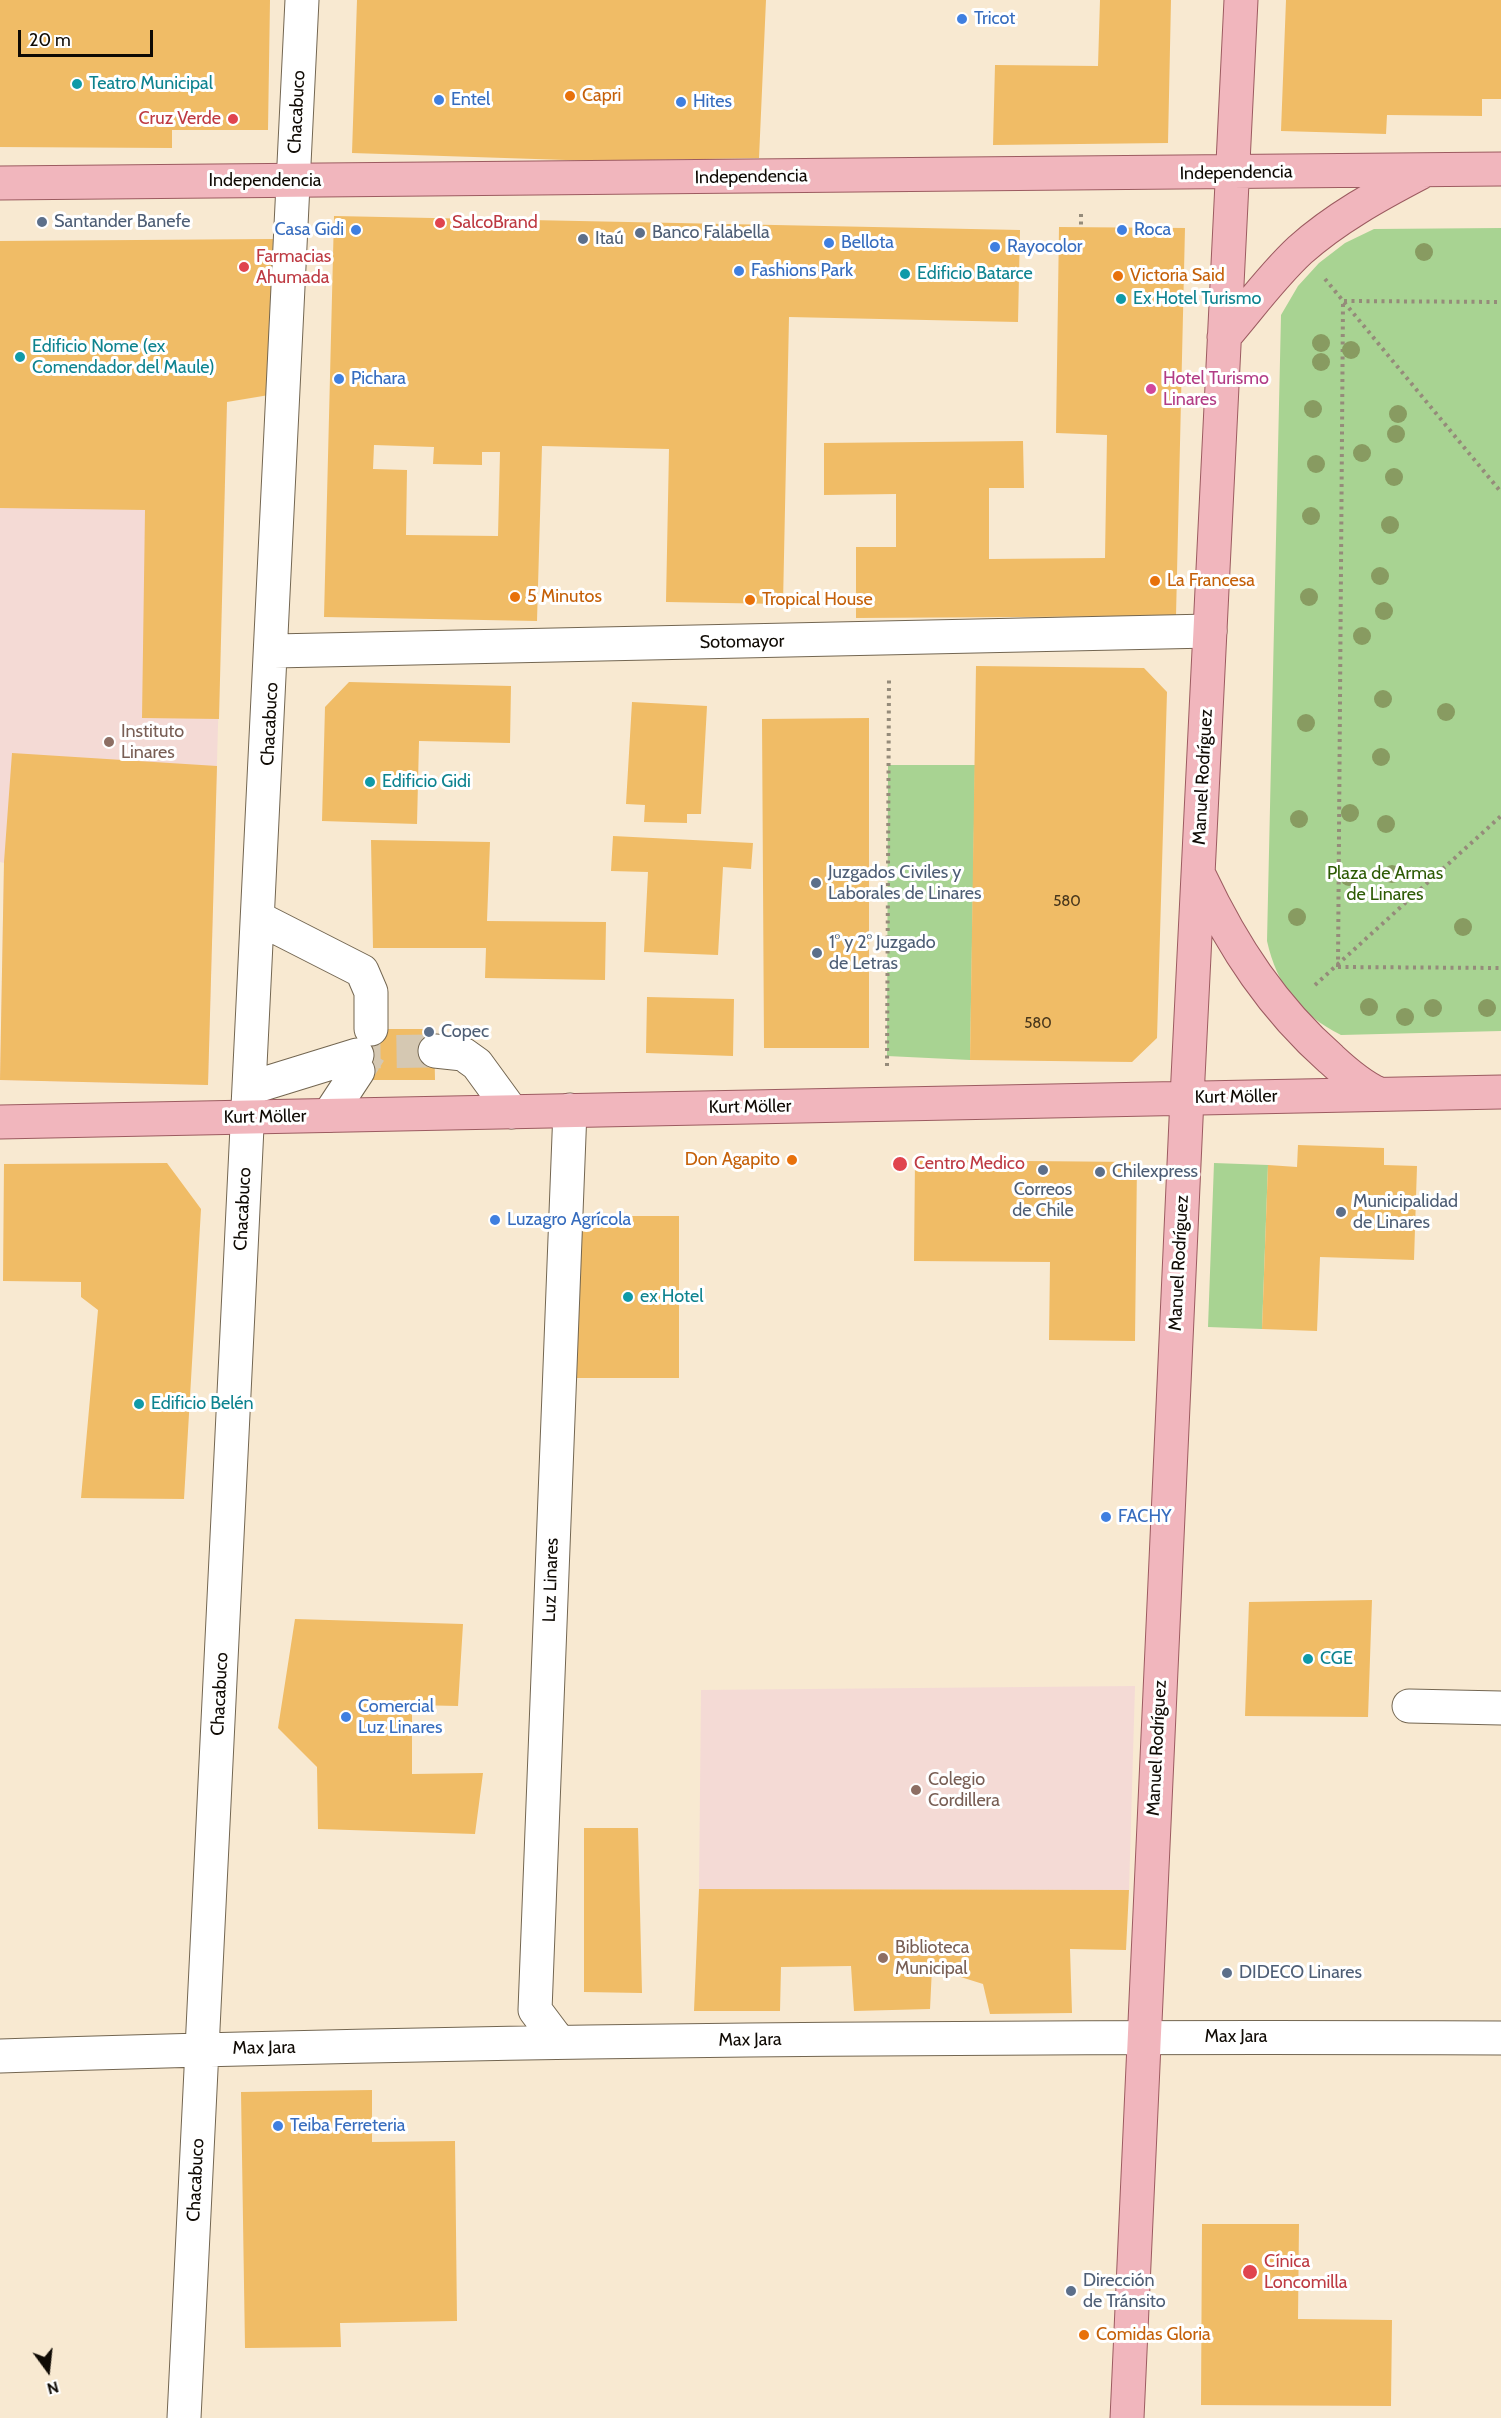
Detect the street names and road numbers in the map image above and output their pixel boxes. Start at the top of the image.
street label: Chacabuco [284,70,310,154]
street label: Independencia [1179,161,1293,185]
street label: Independencia [694,165,808,189]
street label: Independencia [209,170,321,192]
street label: Sotomayor [699,630,785,654]
street label: Chacabuco [257,682,283,766]
street label: Manuel Rodríguez [1189,708,1217,846]
street label: Kurt Möller [1195,1085,1277,1109]
street label: Kurt Möller [709,1095,791,1119]
street label: Kurt Möller [224,1105,306,1129]
street label: Chacabuco [230,1167,256,1251]
street label: Manuel Rodríguez [1165,1194,1193,1332]
street label: Luz Linares [539,1537,563,1623]
street label: Chacabuco [207,1652,233,1736]
street label: Manuel Rodríguez [1143,1679,1171,1817]
street label: Max Jara [1205,2026,1267,2048]
street label: Max Jara [718,2029,782,2051]
street label: Max Jara [232,2037,296,2059]
street label: Chacabuco [183,2138,209,2222]

